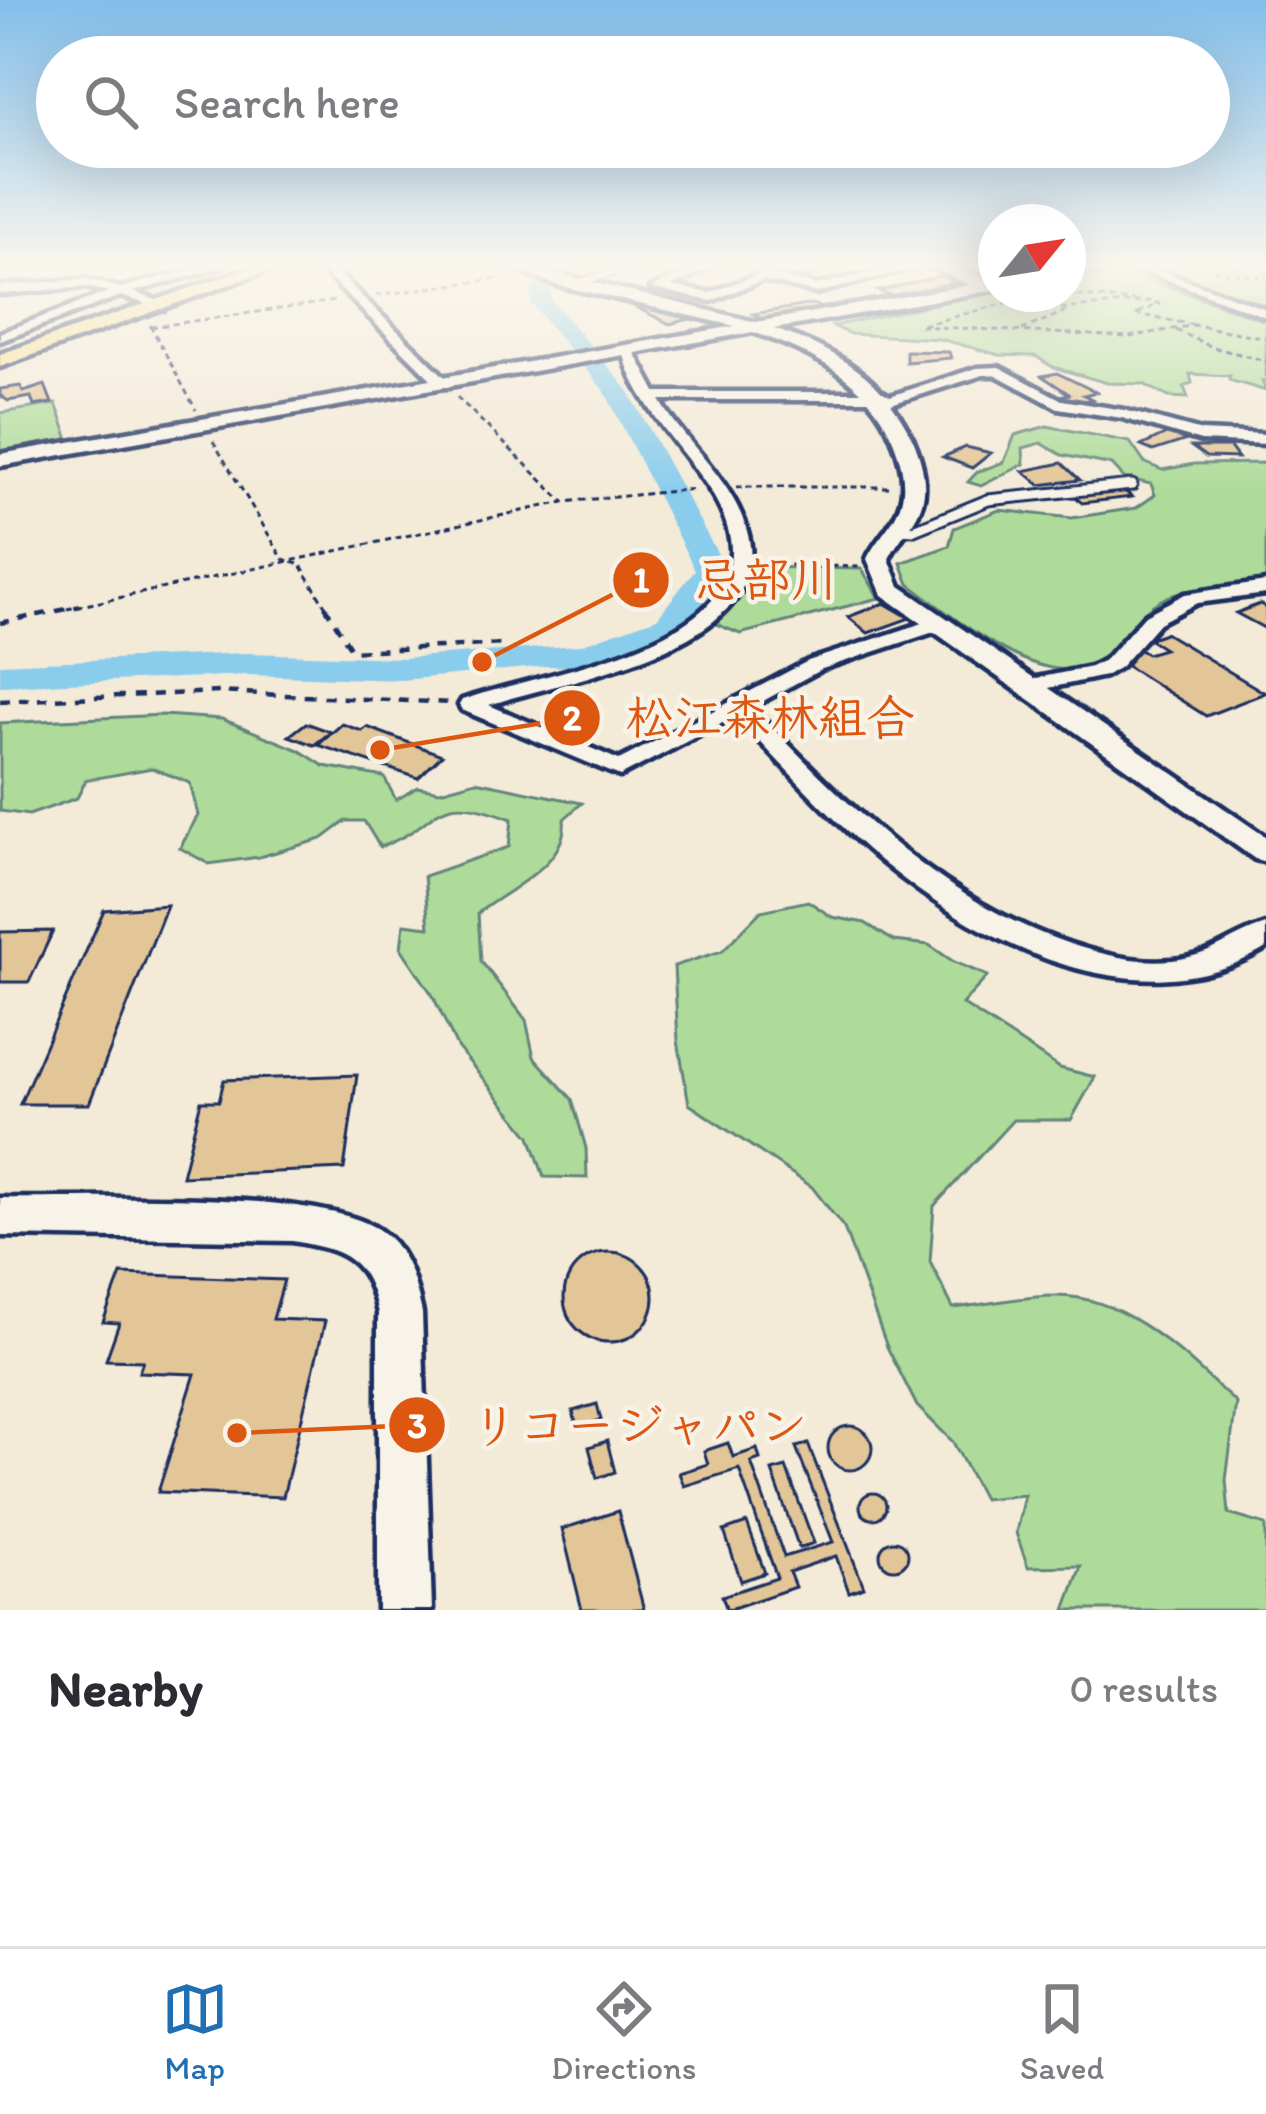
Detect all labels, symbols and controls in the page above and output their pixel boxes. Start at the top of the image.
search box [36,36,1230,168]
icon: search [78,69,144,135]
text: Search here [174,75,400,129]
north arrow [978,204,1086,312]
callout: 忌部川 [611,538,863,622]
text: 忌部川 [695,550,839,608]
text: 1 [633,558,650,601]
callout: 松江森林組合 [542,676,938,760]
text: 松江森林組合 [626,688,914,746]
text: 2 [563,696,582,739]
callout: リコージャパン [387,1383,831,1467]
text: リコージャパン [471,1396,807,1454]
text: 3 [407,1404,427,1447]
text: Nearby [48,1658,203,1719]
text: 0 results [1069,1665,1218,1712]
tab: Map [162,1976,228,2087]
tab: Directions [551,1976,696,2087]
tab: Saved [1020,1976,1104,2087]

